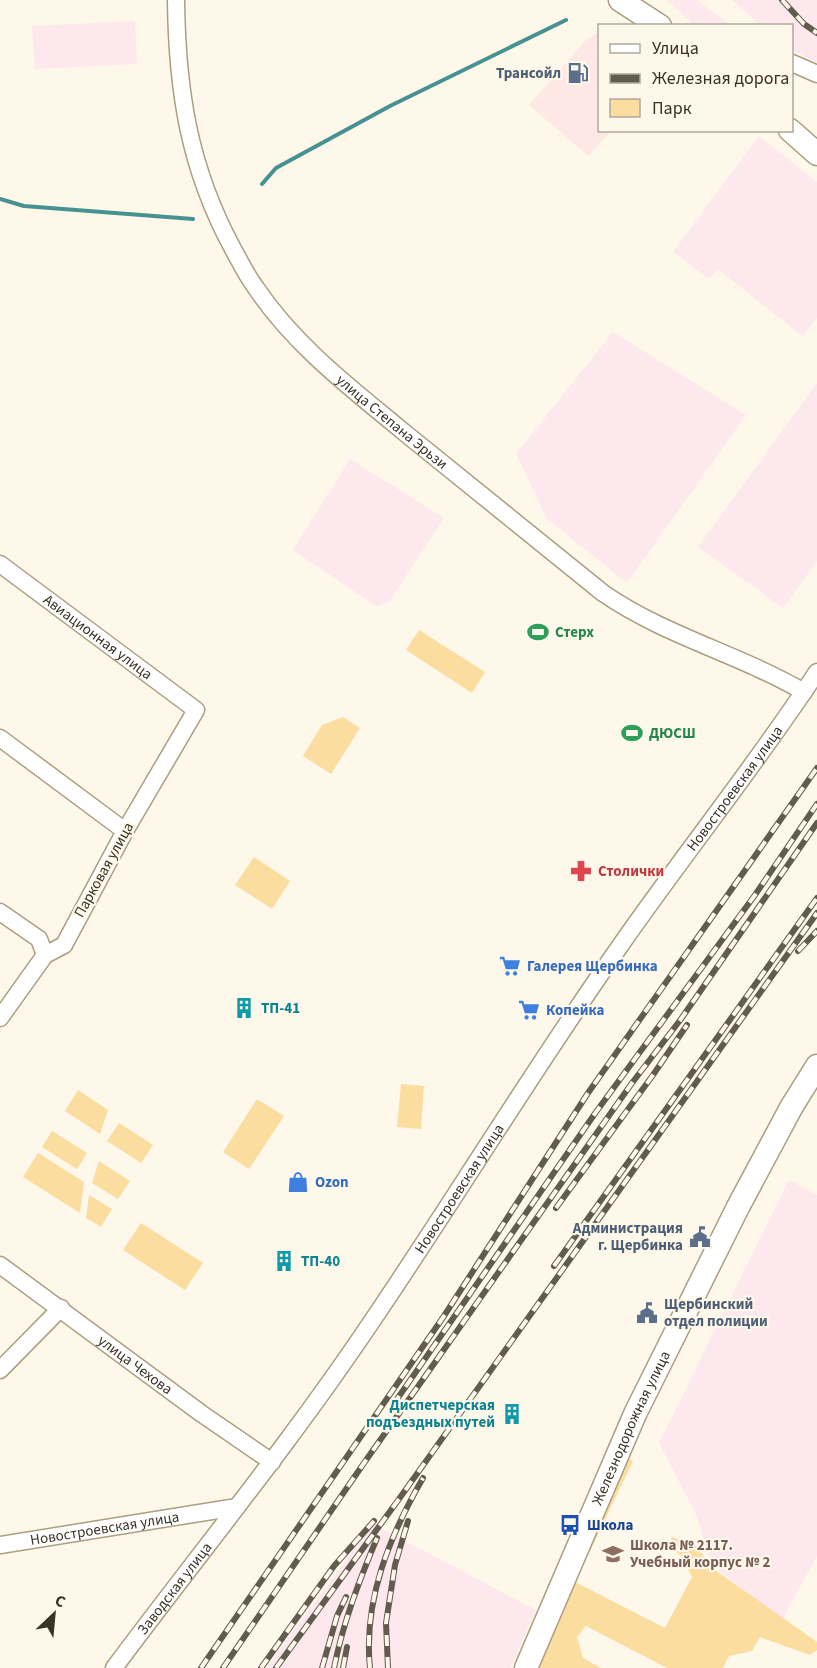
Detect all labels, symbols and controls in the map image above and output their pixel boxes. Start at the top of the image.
legend [598,24,793,132]
text: Улица [652,36,699,61]
fuel station icon: Трансойл [566,61,590,85]
place label: Трансойл [496,63,561,84]
text: Железная дорога [652,66,789,91]
text: Парк [652,96,692,121]
street label: улица Степана Эрьзи [332,370,452,474]
street label: Авиационная улица [39,589,157,685]
sports icon: Стерх [526,620,550,644]
place label: Стерх [555,622,594,643]
sports icon: ДЮСШ [620,721,644,745]
street label: Новостроевская улица [682,721,788,855]
place label: ДЮСШ [649,723,696,744]
street label: Парковая улица [69,819,139,921]
pharmacy icon: Столички [569,859,593,883]
place label: Столички [598,861,664,882]
supermarket icon: Галерея Щербинка [498,954,522,978]
place label: Галерея Щербинка [527,956,658,977]
building icon: ТП-41 [232,996,256,1020]
place label: ТП-41 [261,998,300,1019]
supermarket icon: Копейка [517,998,541,1022]
place label: Копейка [546,1000,604,1021]
street label: Новостроевская улица [409,1120,509,1258]
shop icon: Ozon [286,1170,310,1194]
place label: Ozon [315,1172,349,1193]
place label: Администрация г. Щербинка [572,1218,683,1256]
public building icon: Администрация г. Щербинка [688,1225,712,1249]
building icon: ТП-40 [272,1249,296,1273]
place label: ТП-40 [301,1251,340,1272]
place label: Щербинский отдел полиции [664,1294,768,1332]
public building icon: Щербинский отдел полиции [635,1301,659,1325]
street label: улица Чехова [93,1330,177,1399]
street label: Железнодорожная улица [587,1347,675,1508]
place label: Диспетчерская подъездных путей [366,1395,495,1433]
building icon: Диспетчерская подъездных путей [500,1402,524,1426]
street label: Новостроевская улица [29,1506,181,1551]
bus stop icon: Школа [558,1513,582,1537]
place label: Школа [587,1515,633,1536]
place label: Школа № 2117. Учебный корпус № 2 [630,1535,771,1573]
street label: Заводская улица [132,1538,217,1639]
school or university icon: Школа № 2117. Учебный корпус № 2 [601,1542,625,1566]
north arrow [24,1584,84,1644]
text: С [51,1589,69,1613]

